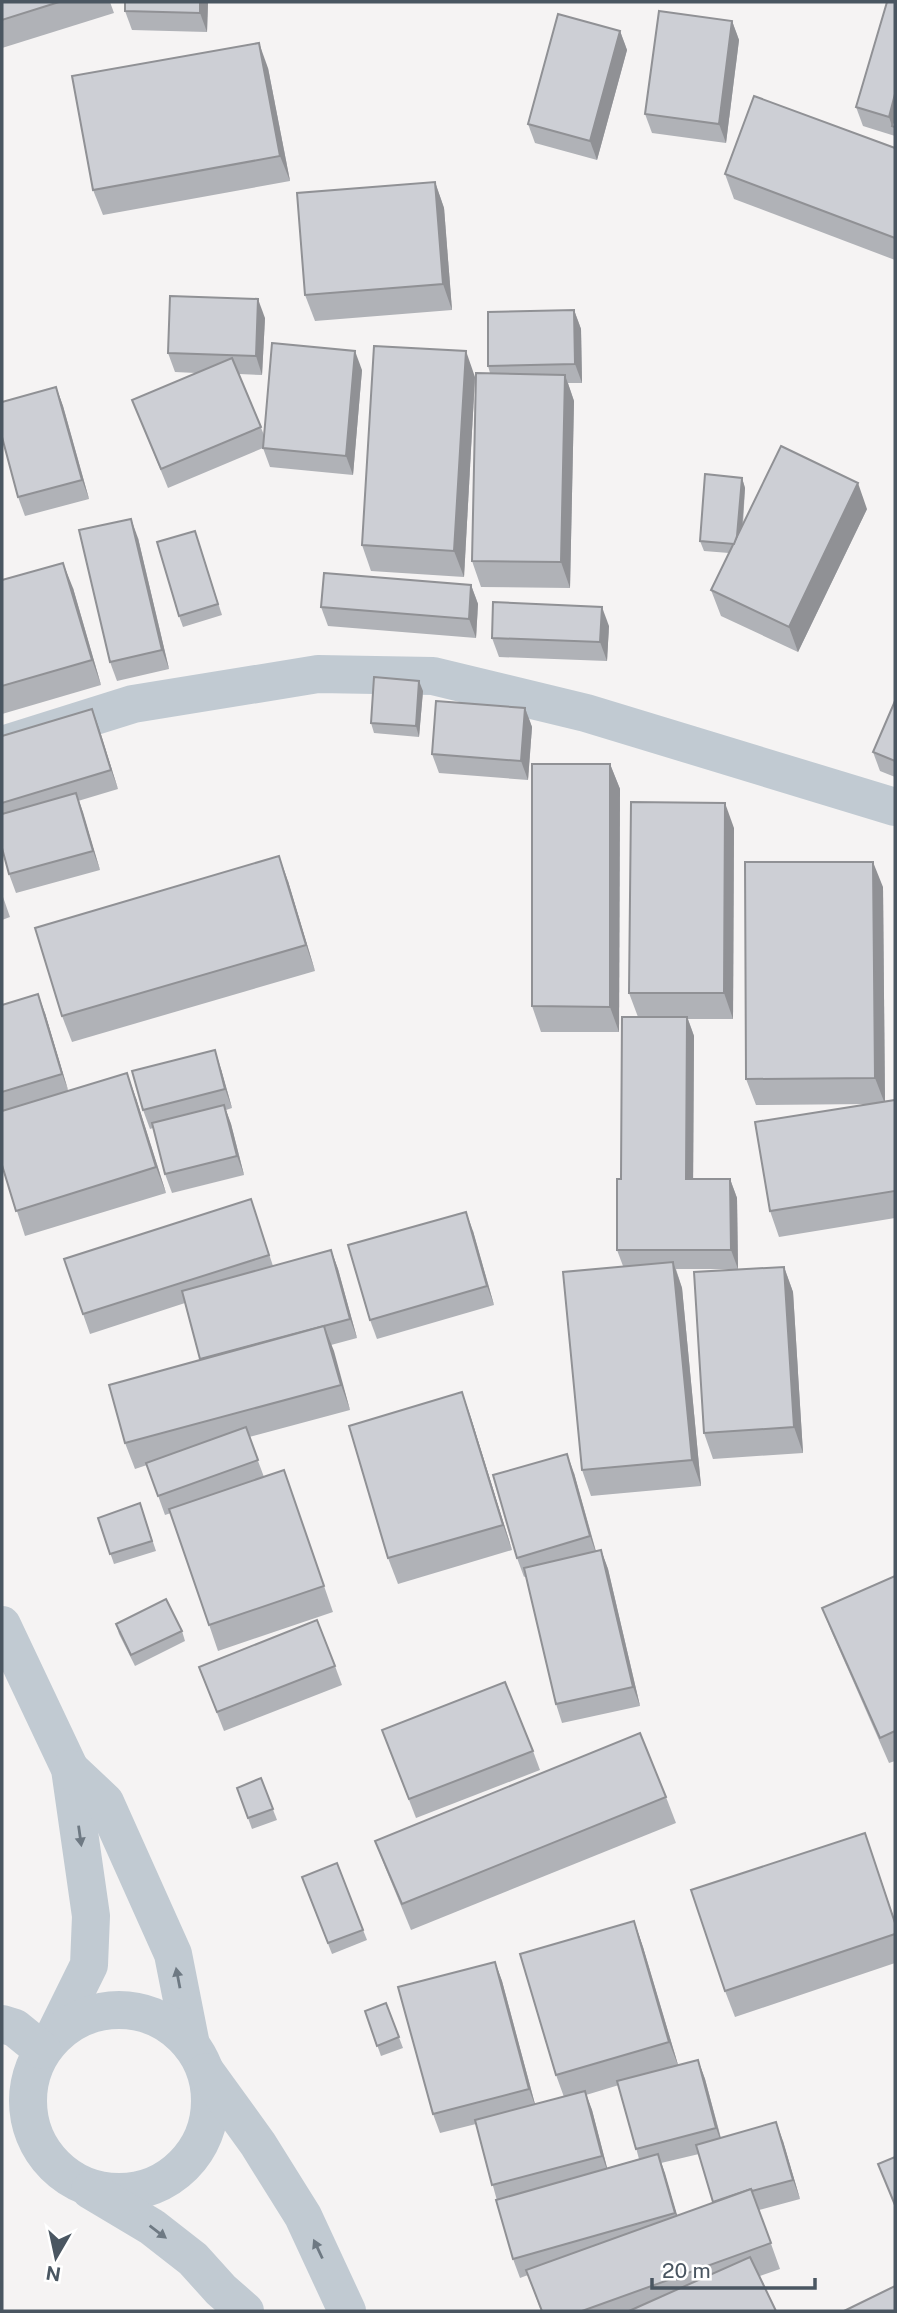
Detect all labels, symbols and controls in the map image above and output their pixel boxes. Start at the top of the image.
one-way arrow [74,1825,85,1847]
one-way arrow [172,1967,183,1989]
north arrow [21,2222,91,2292]
one-way arrow [149,2225,168,2239]
one-way arrow [312,2239,324,2259]
scale bar [652,2246,815,2290]
text: 20 m [662,2258,711,2283]
text: N [44,2262,62,2286]

